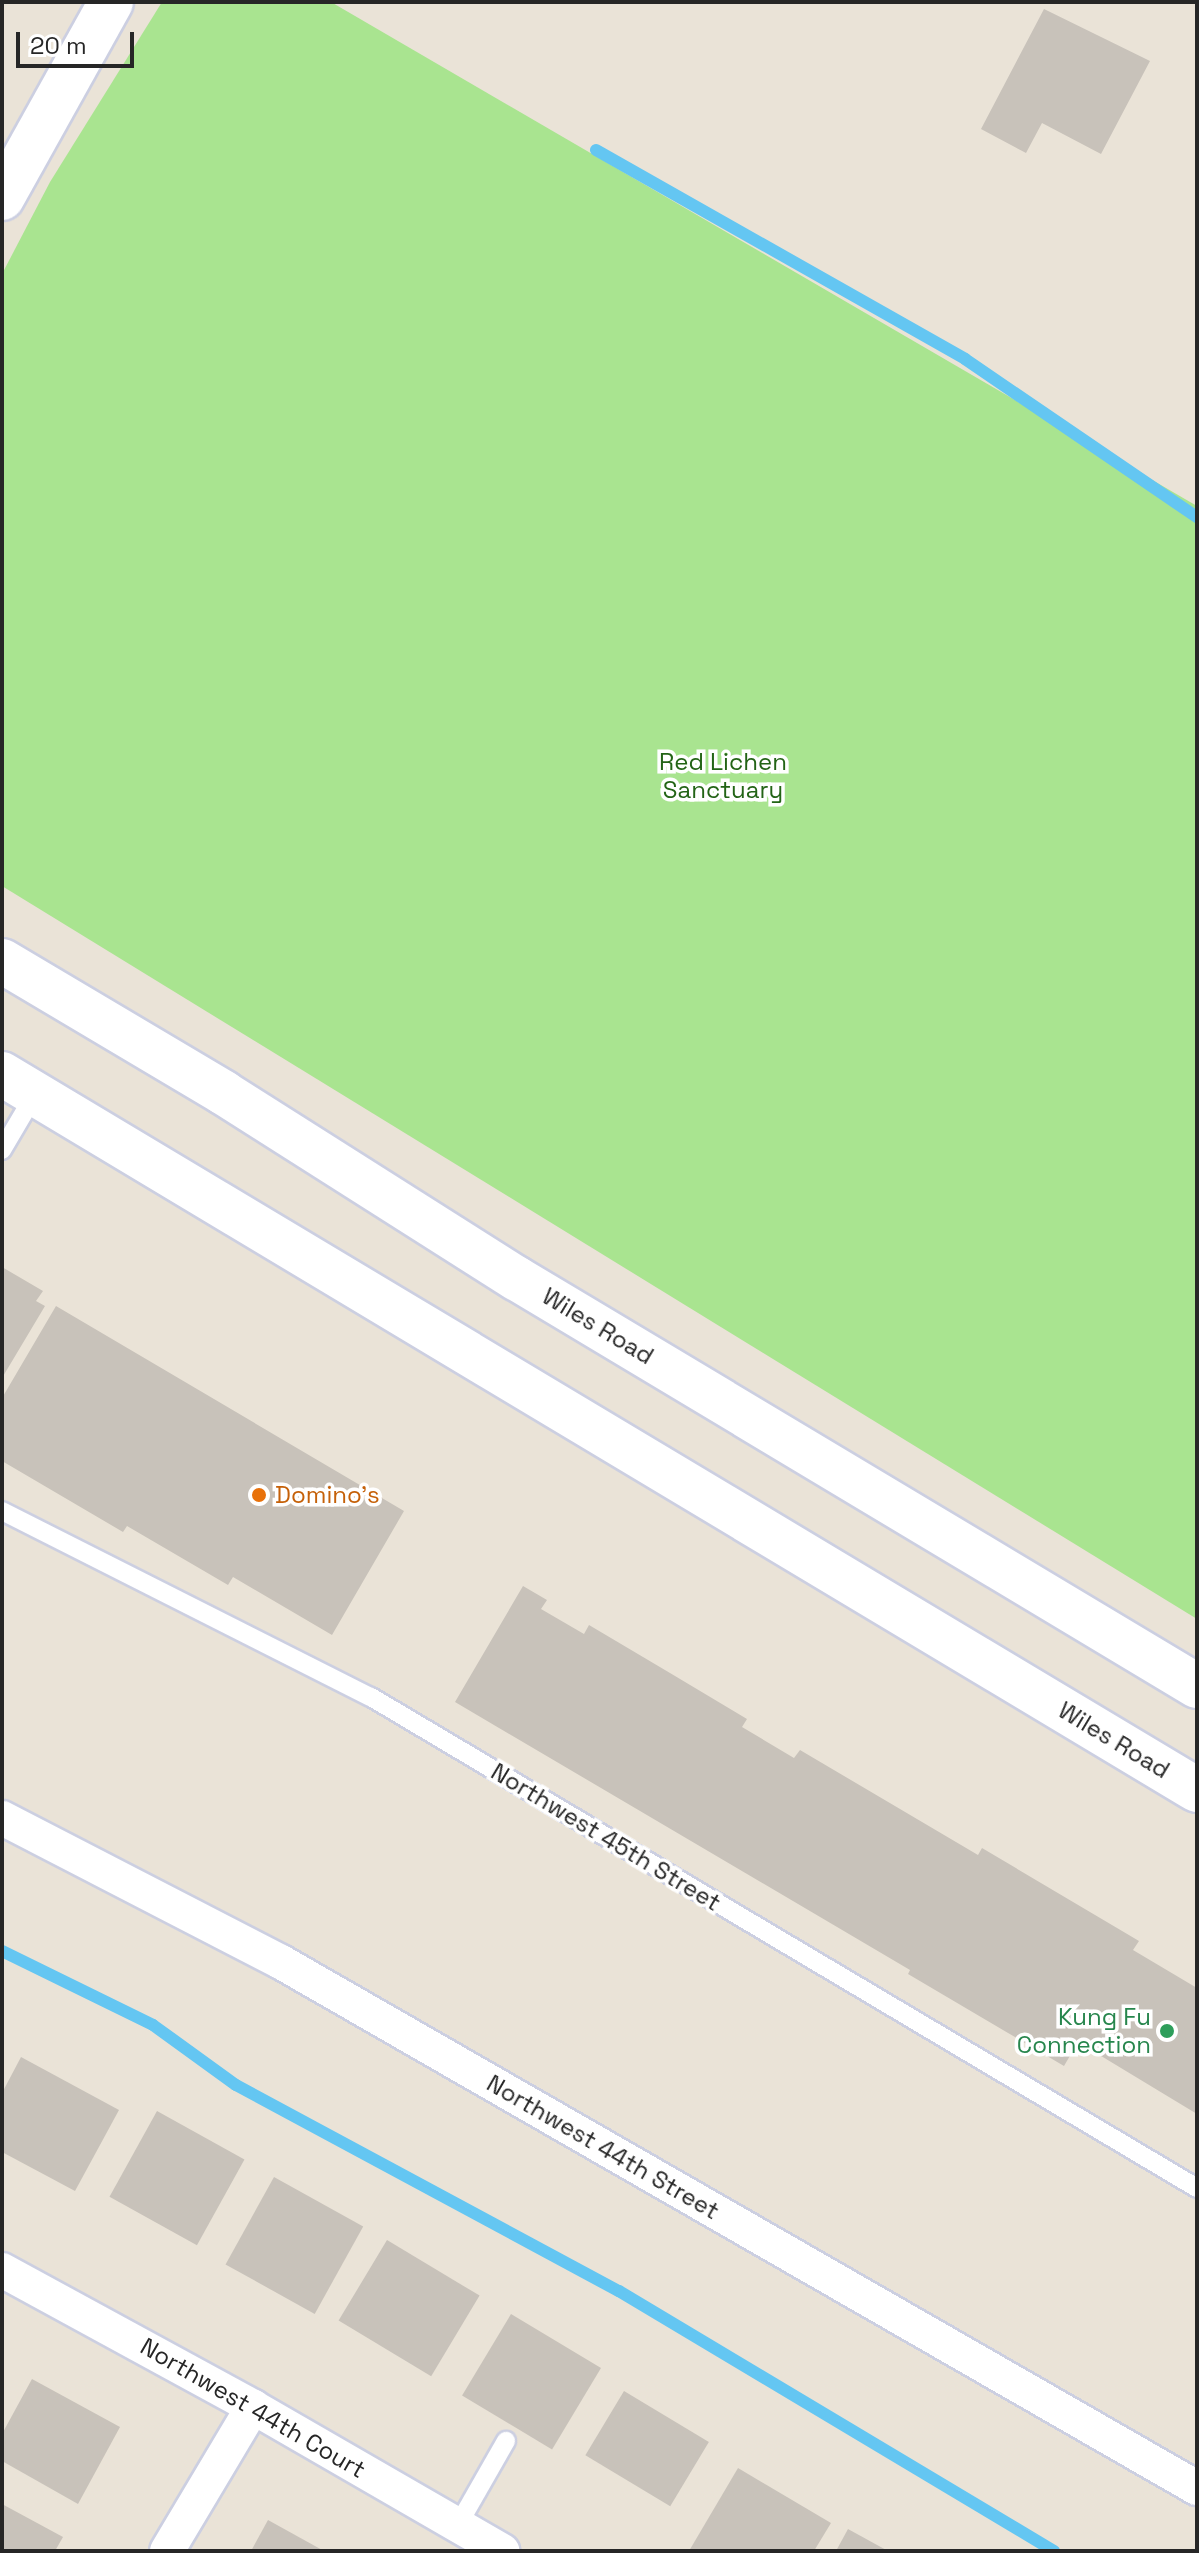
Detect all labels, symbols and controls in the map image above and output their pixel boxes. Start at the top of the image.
scale bar [20,16,138,66]
text: 20 m [30,30,87,61]
park label: Red Lichen Sanctuary [659,748,787,804]
street label: Wiles Road [537,1282,659,1370]
place label: Domino's [275,1481,380,1509]
marker: Domino's [250,1486,268,1504]
street label: Wiles Road [1053,1696,1175,1784]
street label: Northwest 45th Street [486,1757,726,1917]
place label: Kung Fu Connection [1017,2003,1151,2059]
marker: Kung Fu Connection [1158,2022,1176,2040]
street label: Northwest 44th Street [482,2069,724,2225]
street label: Northwest 44th Court [135,2332,371,2484]

